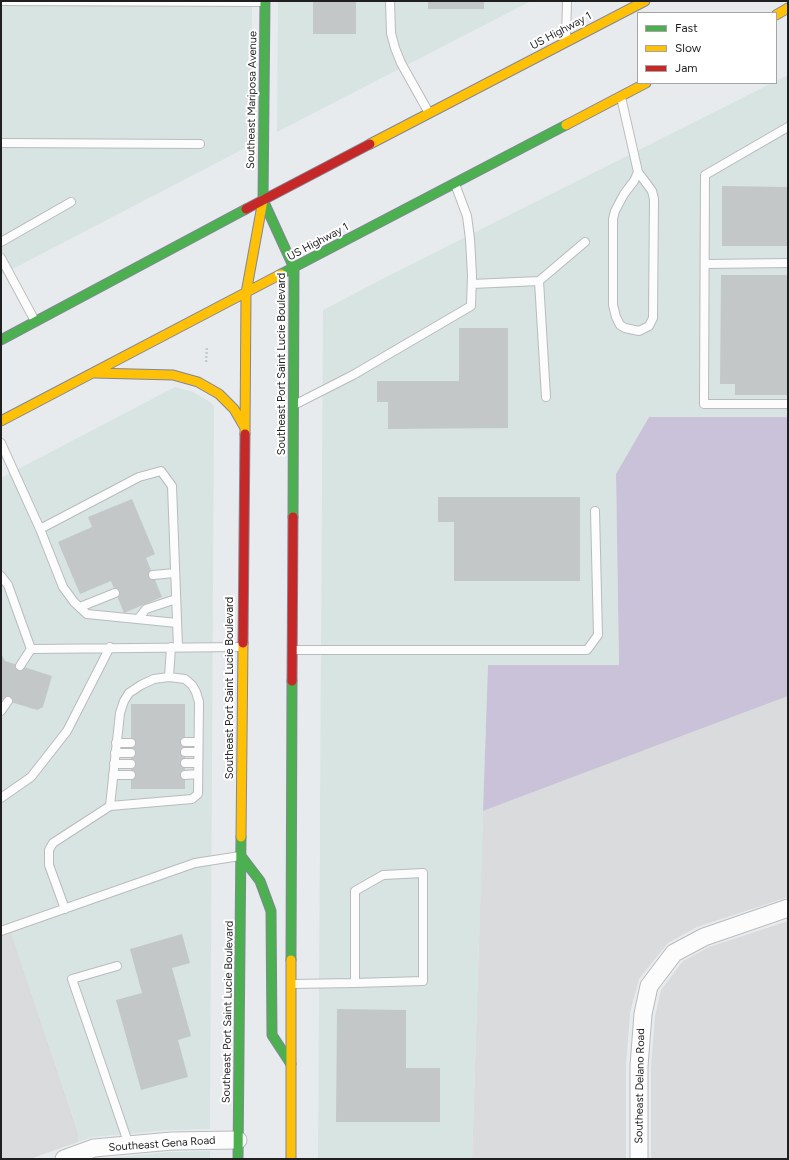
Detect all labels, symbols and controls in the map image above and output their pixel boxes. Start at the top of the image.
street label: US Highway 1 [528,9,594,53]
legend [637,12,777,84]
text: Fast [675,21,698,35]
street label: Southeast Mariposa Avenue [244,31,260,169]
text: Slow [675,41,701,55]
text: Jam [675,61,698,75]
street label: US Highway 1 [285,220,351,264]
street label: Southeast Port Saint Lucie Boulevard [275,273,289,455]
street label: Southeast Port Saint Lucie Boulevard [223,597,237,779]
street label: Southeast Port Saint Lucie Boulevard [220,921,236,1103]
street label: Southeast Delano Road [632,1028,648,1144]
street label: Southeast Gena Road [108,1134,216,1154]

